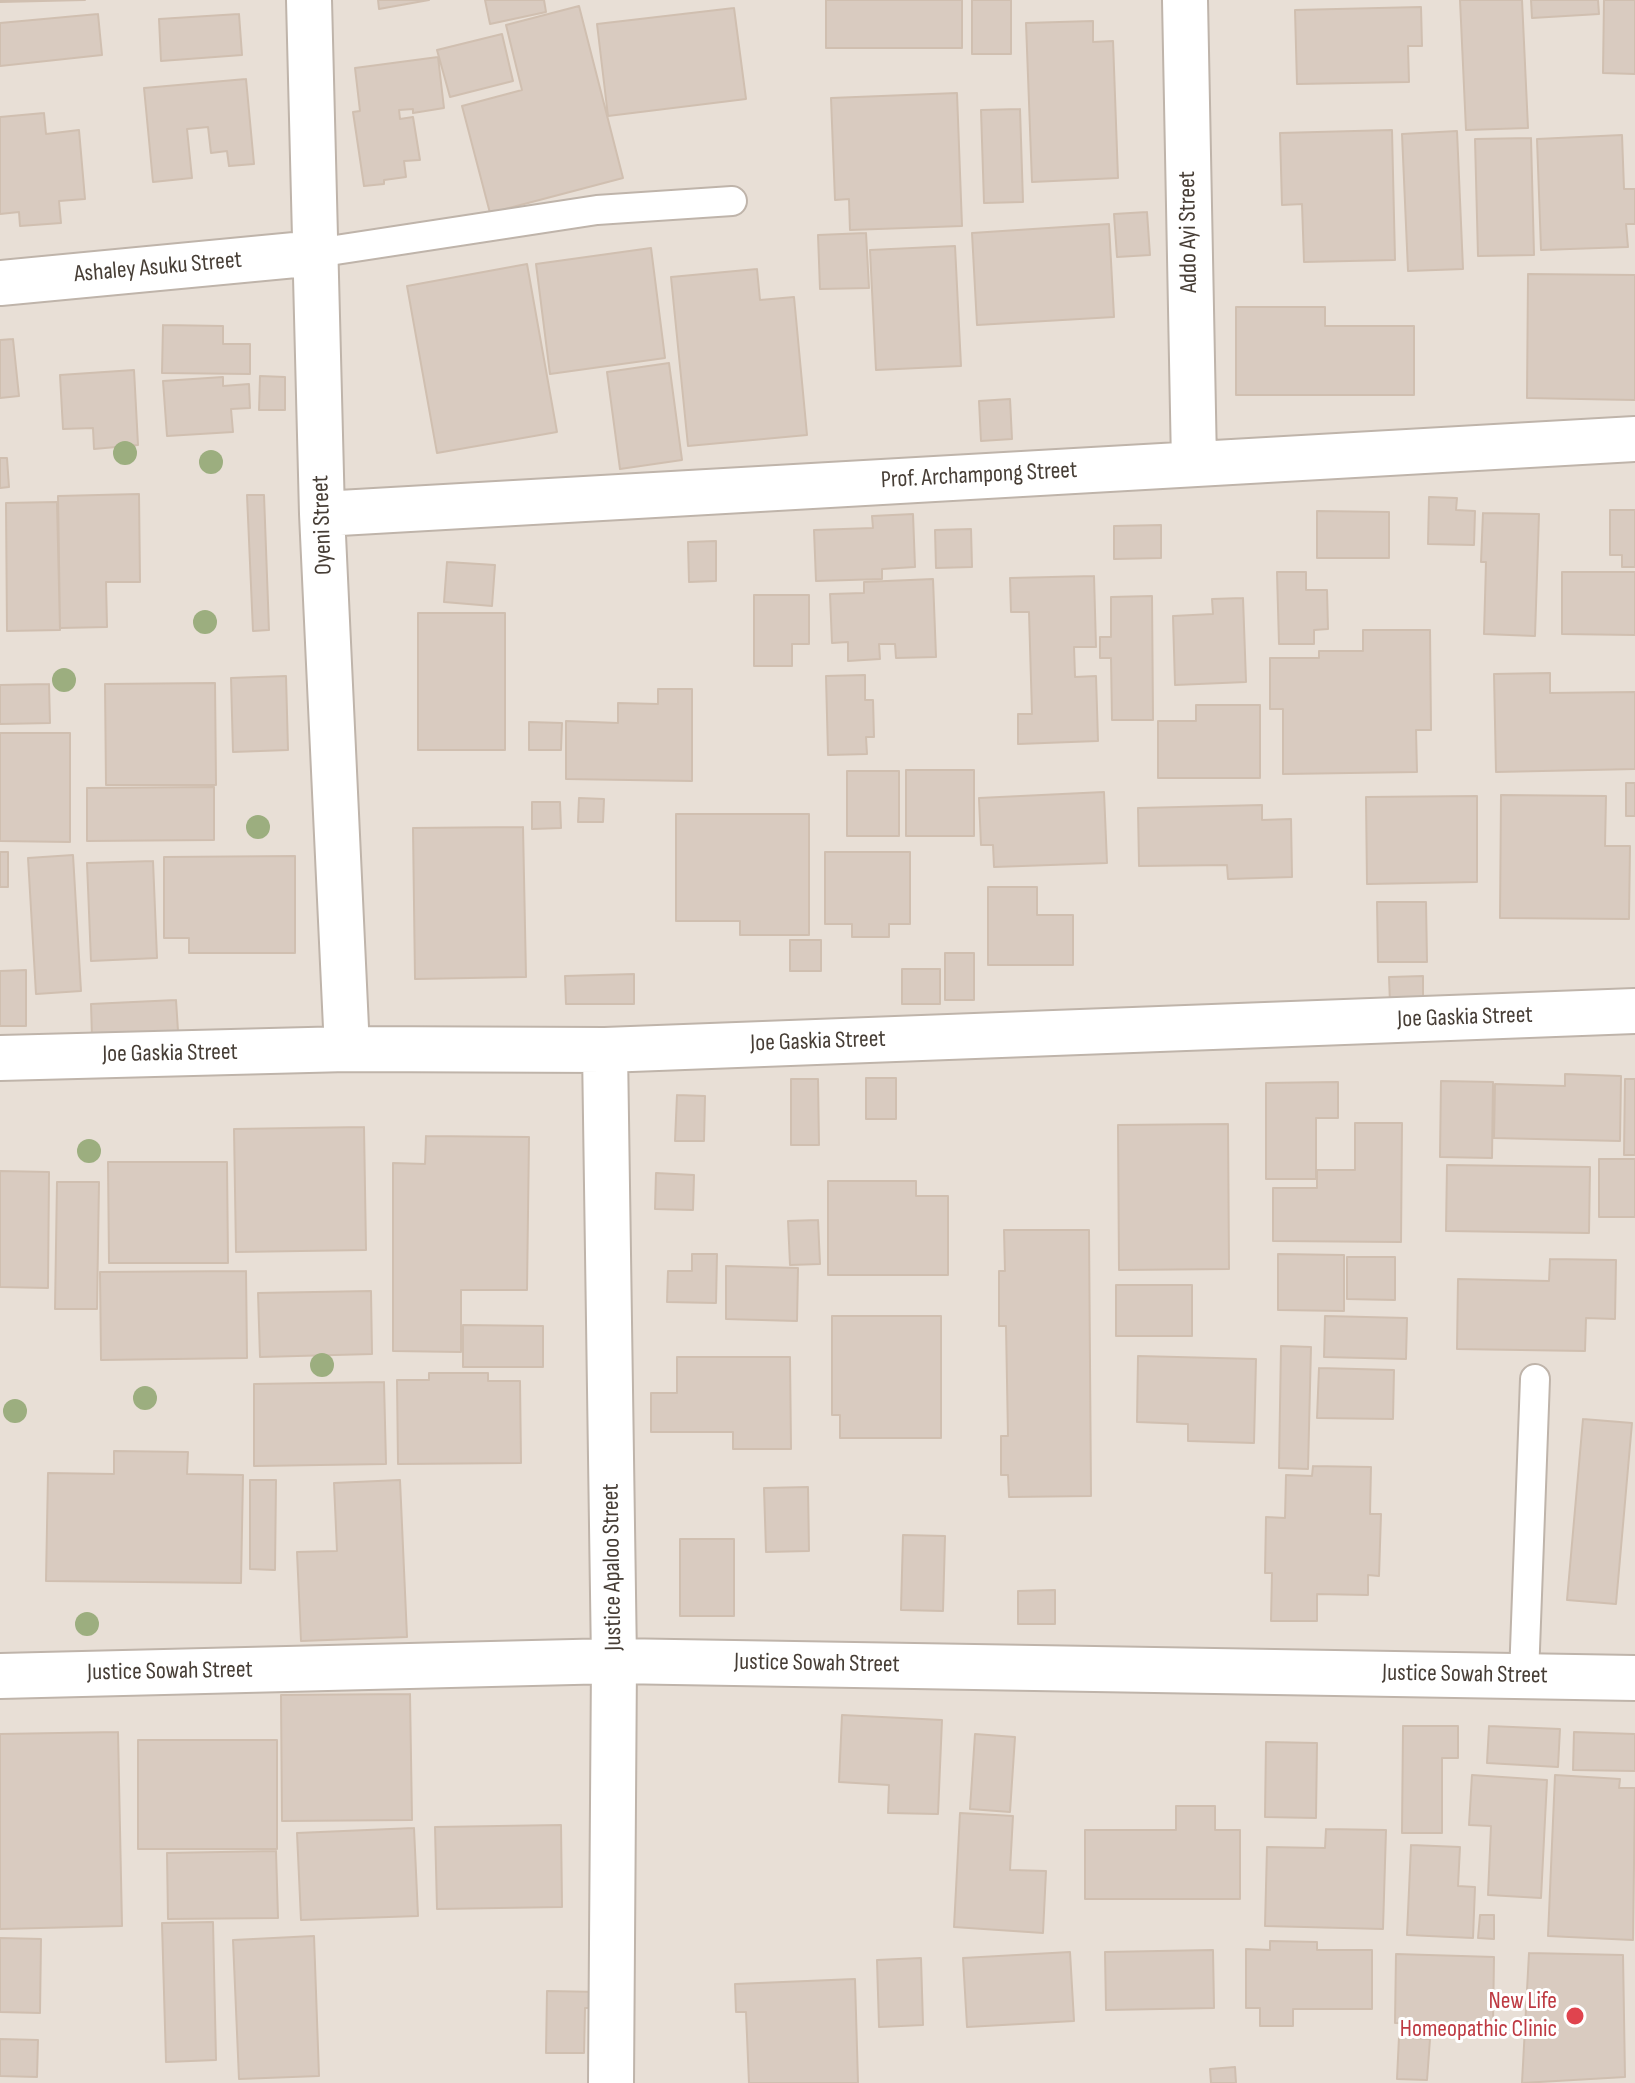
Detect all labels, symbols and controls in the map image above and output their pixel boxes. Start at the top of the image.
street label: Addo Ayi Street [1174,171,1204,293]
street label: Ashaley Asuku Street [73,246,243,290]
street label: Prof. Archampong Street [880,456,1078,496]
street label: Oyeni Street [307,475,339,575]
street label: Joe Gaskia Street [1397,1001,1533,1035]
street label: Joe Gaskia Street [750,1025,886,1059]
street label: Joe Gaskia Street [102,1038,238,1070]
street label: Justice Apaloo Street [597,1483,629,1651]
street label: Justice Sowah Street [734,1648,900,1680]
street label: Justice Sowah Street [87,1656,253,1688]
street label: Justice Sowah Street [1382,1659,1548,1691]
place label: New Life Homeopathic Clinic [1400,1988,1557,2044]
marker: New Life Homeopathic Clinic [1564,2005,1586,2027]

